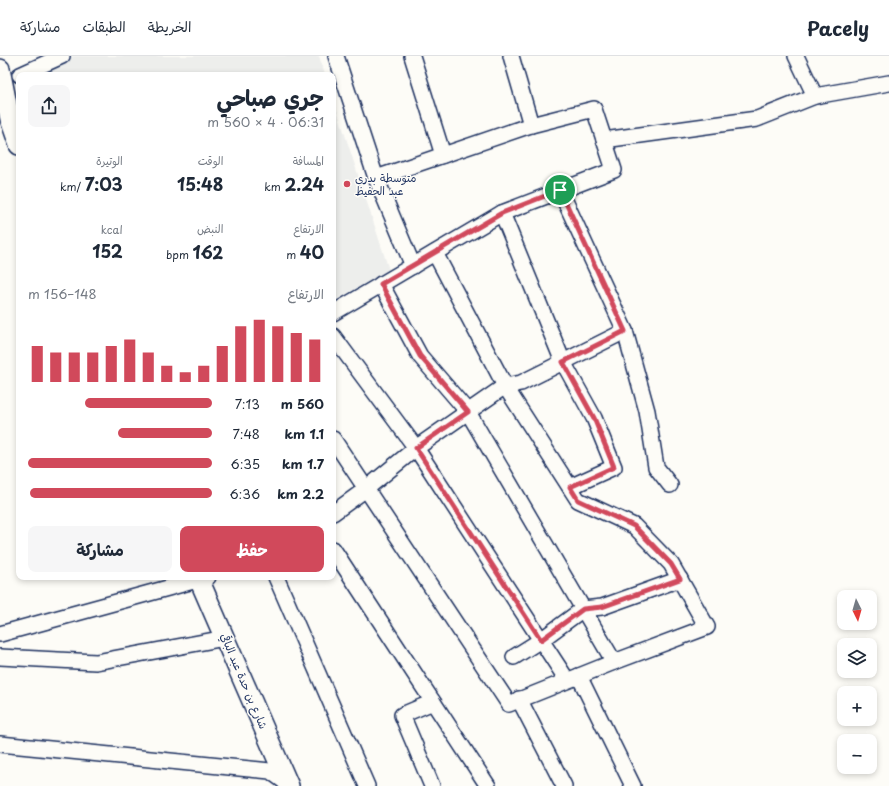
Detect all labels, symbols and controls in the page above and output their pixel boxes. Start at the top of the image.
text: Pacely [807,14,869,42]
text: مشاركة [20,16,60,37]
text: الطبقات [82,16,126,37]
text: الخريطة [148,16,191,37]
text: جري صباحي [216,80,324,113]
button: share [28,85,70,127]
text: 06:31 · 4 × 560 m [207,112,324,131]
text: الوتيرة [96,152,123,169]
text: الوقت [198,152,223,169]
text: المسافة [293,152,324,169]
place label: متوسطة بدري عبد الحفيظ [355,169,416,199]
text: 7:03 [85,171,123,197]
text: 15:48 [177,171,223,197]
text: 2.24 [284,171,324,197]
pin [543,173,577,207]
text: /km [60,178,85,195]
text: km [264,178,284,195]
marker: متوسطة بدري عبد الحفيظ [342,179,352,189]
icon: arrive [549,179,571,201]
text: النبض [197,220,223,237]
text: الارتفاع [293,220,324,237]
text: kcal [101,221,123,238]
text: 152 [92,238,123,264]
text: 162 [193,239,223,265]
text: 40 [300,239,324,265]
text: bpm [166,246,193,263]
text: m [286,246,300,263]
text: 148–156 m [28,284,97,303]
text: الارتفاع [288,284,324,303]
text: 7:13 [235,394,260,413]
text: 560 m [281,394,324,413]
text: 7:48 [232,424,260,443]
text: 1.1 km [285,424,324,443]
text: 6:35 [231,454,260,473]
text: 1.7 km [282,454,324,473]
text: 6:36 [229,484,260,503]
text: 2.2 km [277,484,324,503]
button: مشاركة [28,526,172,572]
button: حفظ [180,526,324,572]
north arrow [837,590,877,630]
map controls [837,590,877,774]
street label: شارع بن حدة عبد الباقي [216,630,272,732]
button: layers [837,638,877,678]
button: + [837,686,877,726]
button: − [837,734,877,774]

